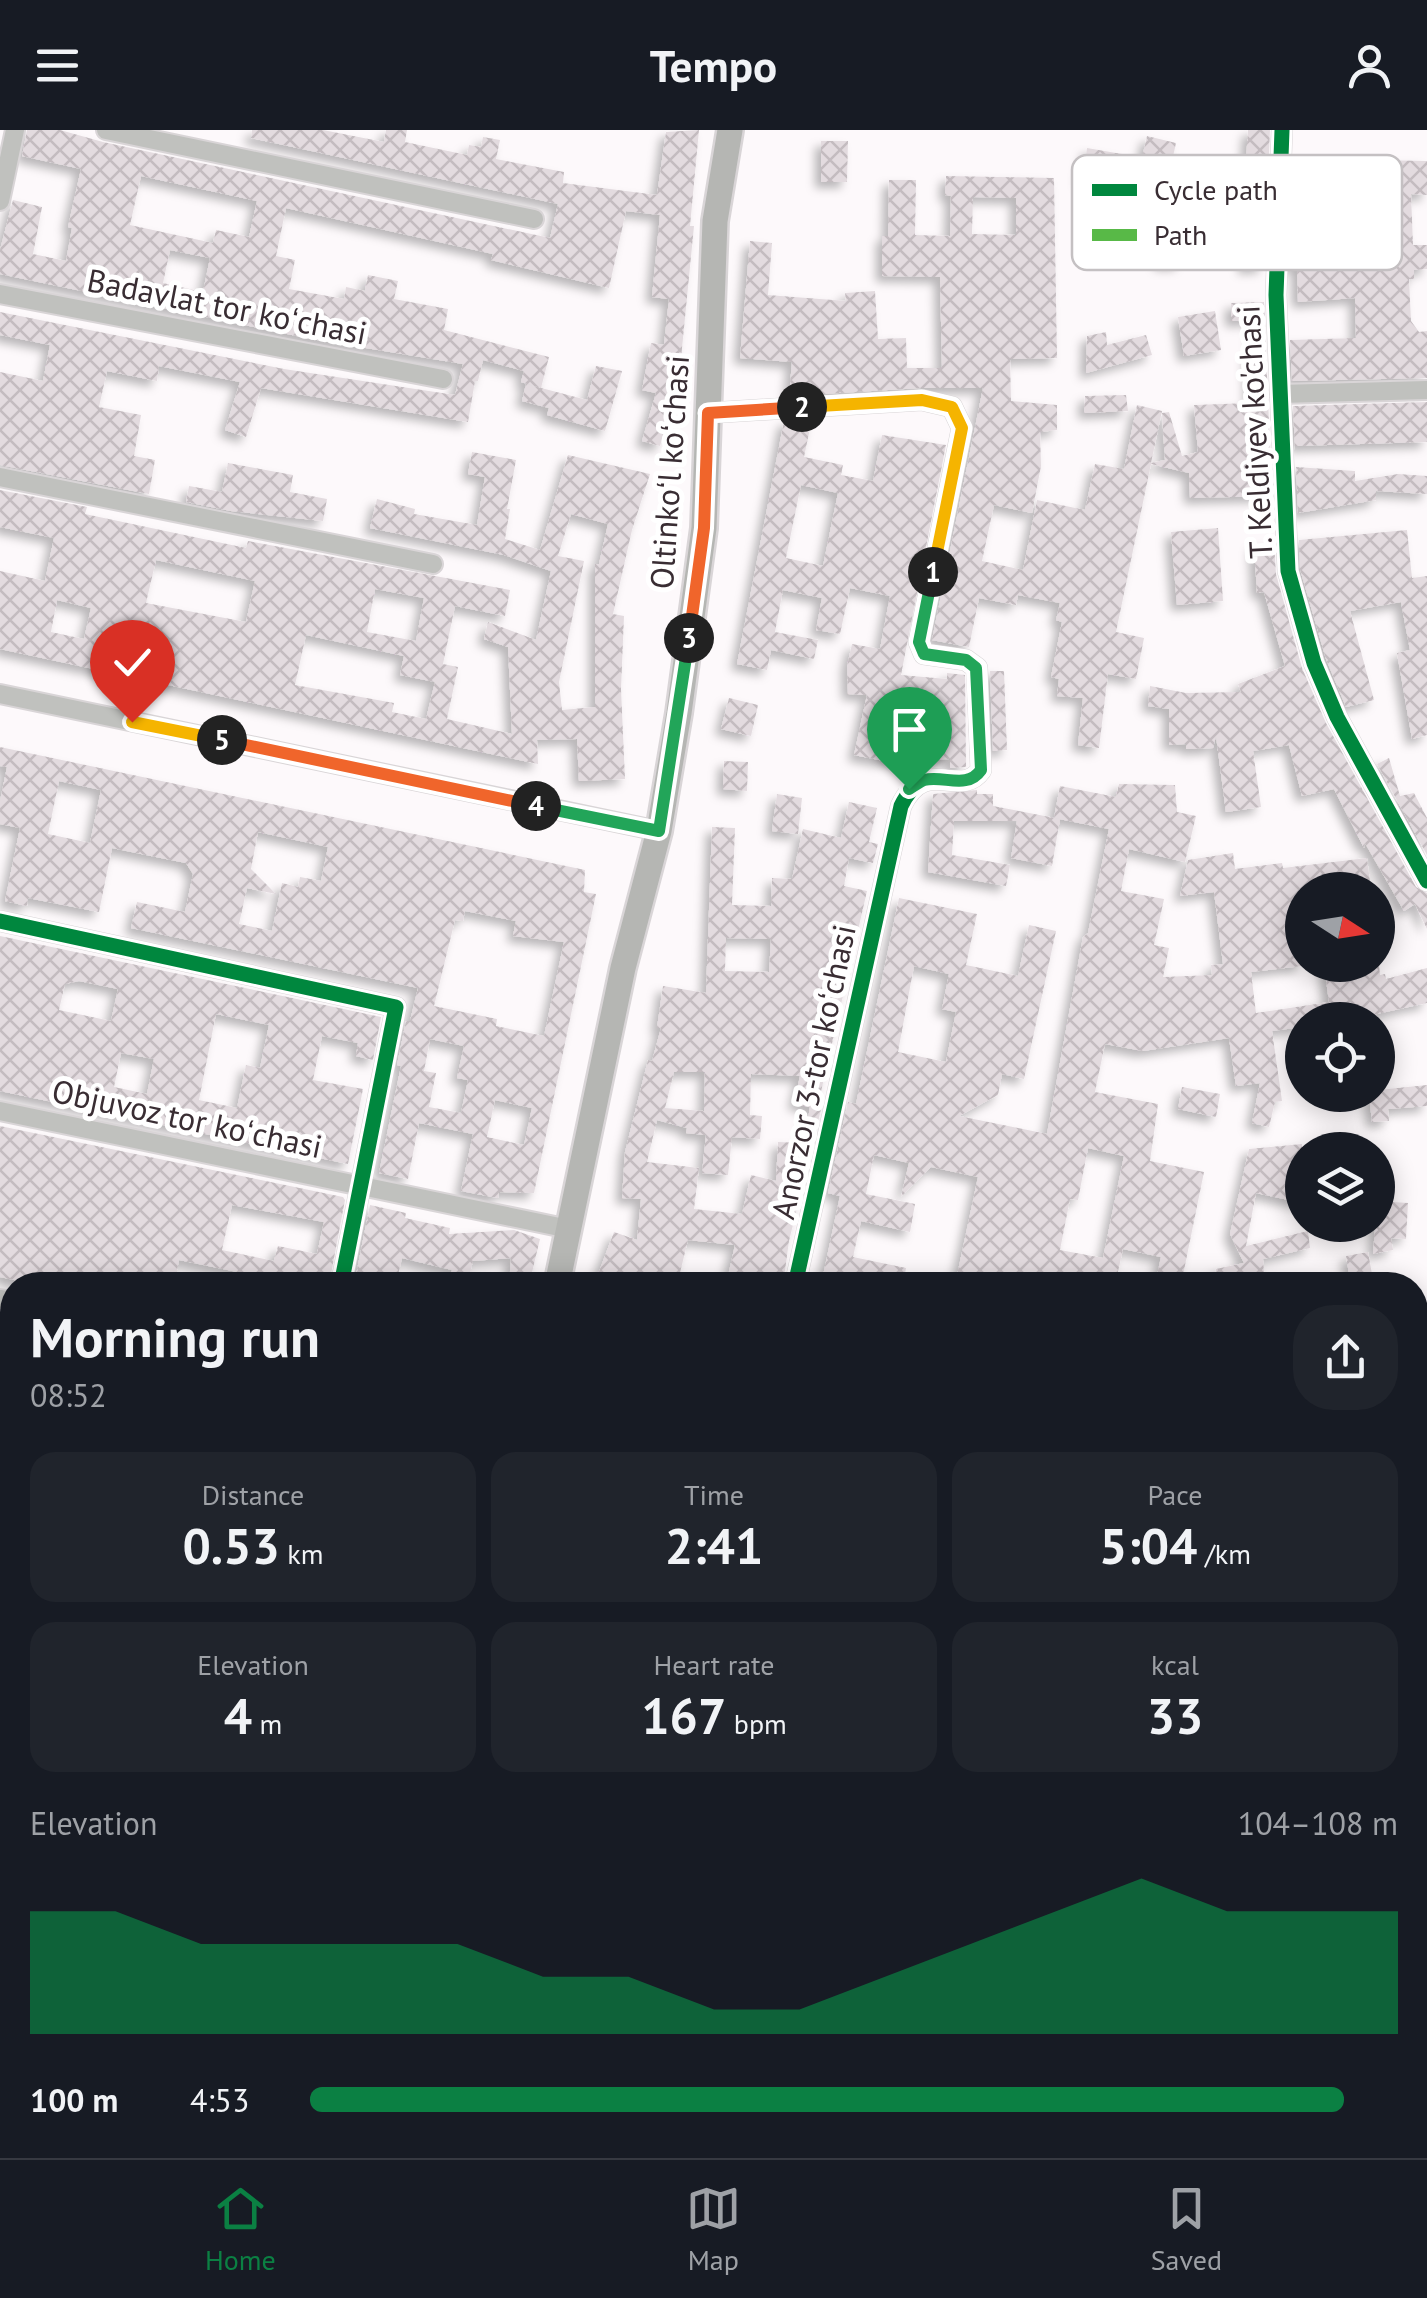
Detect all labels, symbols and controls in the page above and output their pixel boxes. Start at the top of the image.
text: Tempo [650,36,777,94]
icon: menu [30,38,85,93]
icon: person [1342,38,1397,93]
legend [1072,155,1402,270]
text: Cycle path [1154,171,1278,208]
text: Path [1154,216,1207,253]
street label: Badavlat tor koʻchasi [84,258,371,354]
street label: T. Keldiyev ko'chasi [1226,304,1282,560]
street label: Oltinkoʻl koʻchasi [640,354,698,590]
pin: 2 [777,382,827,432]
text: 2 [794,388,810,425]
pin: 1 [908,547,958,597]
text: 1 [925,553,941,590]
pin: 3 [664,613,714,663]
text: 3 [681,619,697,656]
pin [90,620,175,723]
icon: check [105,635,160,690]
pin [867,687,952,790]
icon: arrive [882,702,937,757]
pin: 5 [197,715,247,765]
text: 5 [214,721,230,758]
pin: 4 [511,781,561,831]
text: 4 [528,787,544,824]
north arrow [1285,872,1395,982]
map controls [1285,872,1395,1242]
street label: Anorzor 3-tor koʻchasi [761,921,865,1223]
button: locate [1285,1002,1395,1112]
street label: Objuvoz tor koʻchasi [48,1069,326,1167]
button: layers [1285,1132,1395,1242]
text: Morning run [30,1301,320,1372]
button: share [1293,1305,1398,1410]
text: 08:52 [30,1374,107,1416]
text: Distance [202,1476,304,1513]
text: Time [684,1476,744,1513]
text: Pace [1148,1476,1202,1513]
text: 0.53 [183,1513,280,1578]
text: 2:41 [665,1513,763,1578]
text: 5:04 [1099,1513,1197,1578]
text: km [280,1535,323,1572]
text: /km [1197,1535,1251,1572]
text: Elevation [197,1646,309,1683]
text: Heart rate [653,1646,775,1683]
text: kcal [1151,1646,1199,1683]
text: 4 [224,1683,252,1748]
text: 167 [641,1683,726,1748]
text: 33 [1147,1683,1203,1748]
text: m [252,1705,282,1742]
text: bpm [726,1705,787,1742]
text: Elevation [30,1802,157,1844]
text: 104–108 m [1238,1802,1398,1844]
text: 100 m [30,2079,118,2121]
text: 4:53 [190,2079,249,2121]
tab: Home [205,2181,276,2278]
tab: Map [686,2181,741,2278]
tab: Saved [1151,2181,1222,2278]

